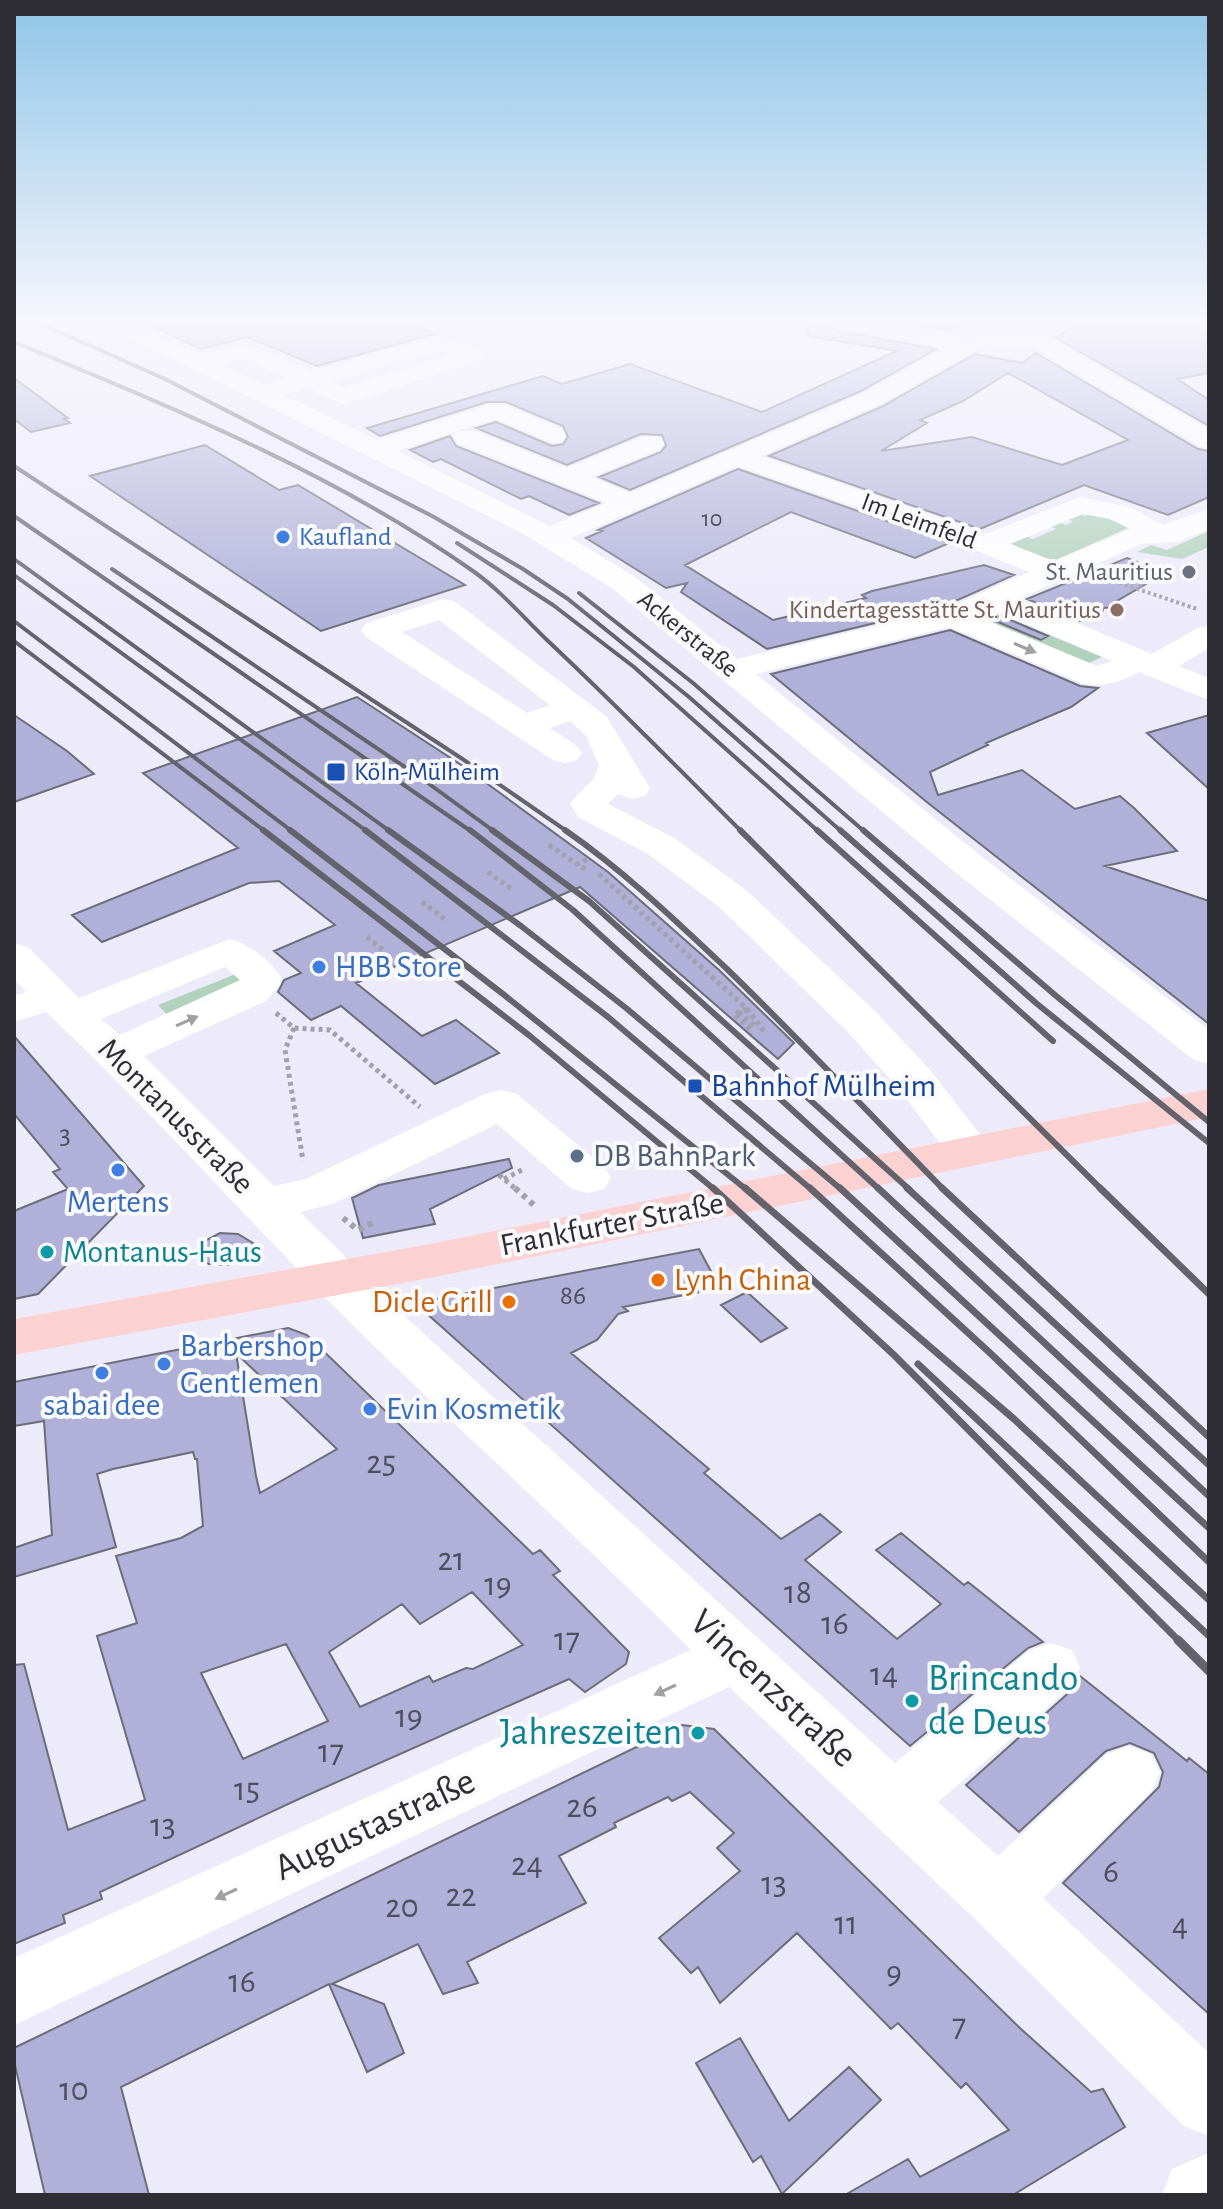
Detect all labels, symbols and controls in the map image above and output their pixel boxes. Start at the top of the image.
street label: Im Leimfeld [858,488,980,554]
house number: 10 [702,507,722,531]
place label: Kaufland [299,524,391,550]
marker: Kaufland [274,528,292,546]
place label: St. Mauritius [1046,559,1173,585]
marker: St. Mauritius [1180,563,1198,581]
street label: Ackerstraße [633,586,743,682]
place label: Kindertagesstätte St. Mauritius [789,597,1101,623]
marker: Kindertagesstätte St. Mauritius [1108,601,1126,619]
one-way arrow [1013,641,1037,654]
place label: Köln-Mülheim [354,759,500,785]
marker: Köln-Mülheim [325,761,347,783]
place label: HBB Store [335,951,462,983]
marker: HBB Store [310,958,328,976]
one-way arrow [175,1014,199,1028]
street label: Montanusstraße [92,1032,260,1200]
place label: Bahnhof Mülheim [711,1070,936,1102]
marker: Bahnhof Mülheim [686,1077,704,1095]
house number: 3 [59,1121,71,1149]
place label: DB BahnPark [593,1140,756,1172]
marker: DB BahnPark [568,1147,586,1165]
marker: Mertens [109,1161,127,1179]
place label: Mertens [67,1186,169,1218]
street label: Frankfurter Straße [498,1187,726,1261]
place label: Montanus-Haus [63,1236,262,1268]
marker: Montanus-Haus [38,1243,56,1261]
place label: Lynh China [674,1264,811,1296]
marker: Lynh China [649,1271,667,1289]
house number: 86 [560,1282,586,1310]
place label: Dicle Grill [372,1286,493,1318]
marker: Dicle Grill [500,1293,518,1311]
place label: Barbershop Gentlemen [180,1330,324,1399]
marker: Barbershop Gentlemen [155,1355,173,1373]
marker: sabai dee [93,1364,111,1382]
place label: sabai dee [44,1389,160,1421]
place label: Evin Kosmetik [386,1393,561,1425]
marker: Evin Kosmetik [361,1400,379,1418]
house number: 25 [366,1446,396,1480]
house number: 21 [437,1543,465,1577]
house number: 19 [484,1568,512,1602]
house number: 18 [784,1576,812,1610]
street label: Vincenzstraße [683,1603,863,1775]
house number: 16 [821,1607,849,1641]
house number: 17 [554,1623,580,1657]
house number: 14 [870,1658,898,1692]
place label: Brincando de Deus [928,1660,1078,1742]
one-way arrow [653,1683,677,1697]
marker: Brincando de Deus [903,1692,921,1710]
house number: 19 [395,1700,423,1734]
place label: Jahreszeiten [500,1714,682,1752]
marker: Jahreszeiten [689,1724,707,1742]
house number: 17 [318,1735,344,1769]
street label: Augustastraße [269,1762,481,1888]
house number: 15 [234,1773,260,1807]
house number: 26 [566,1790,598,1824]
house number: 13 [150,1809,176,1843]
house number: 24 [511,1848,543,1882]
house number: 6 [1103,1855,1119,1889]
house number: 13 [761,1867,787,1901]
house number: 22 [446,1879,476,1913]
one-way arrow [214,1887,238,1901]
house number: 20 [385,1890,419,1924]
house number: 11 [834,1907,858,1941]
house number: 4 [1172,1909,1188,1943]
house number: 9 [886,1956,902,1990]
house number: 16 [228,1965,256,1999]
house number: 7 [952,2009,966,2043]
house number: 10 [59,2073,89,2107]

